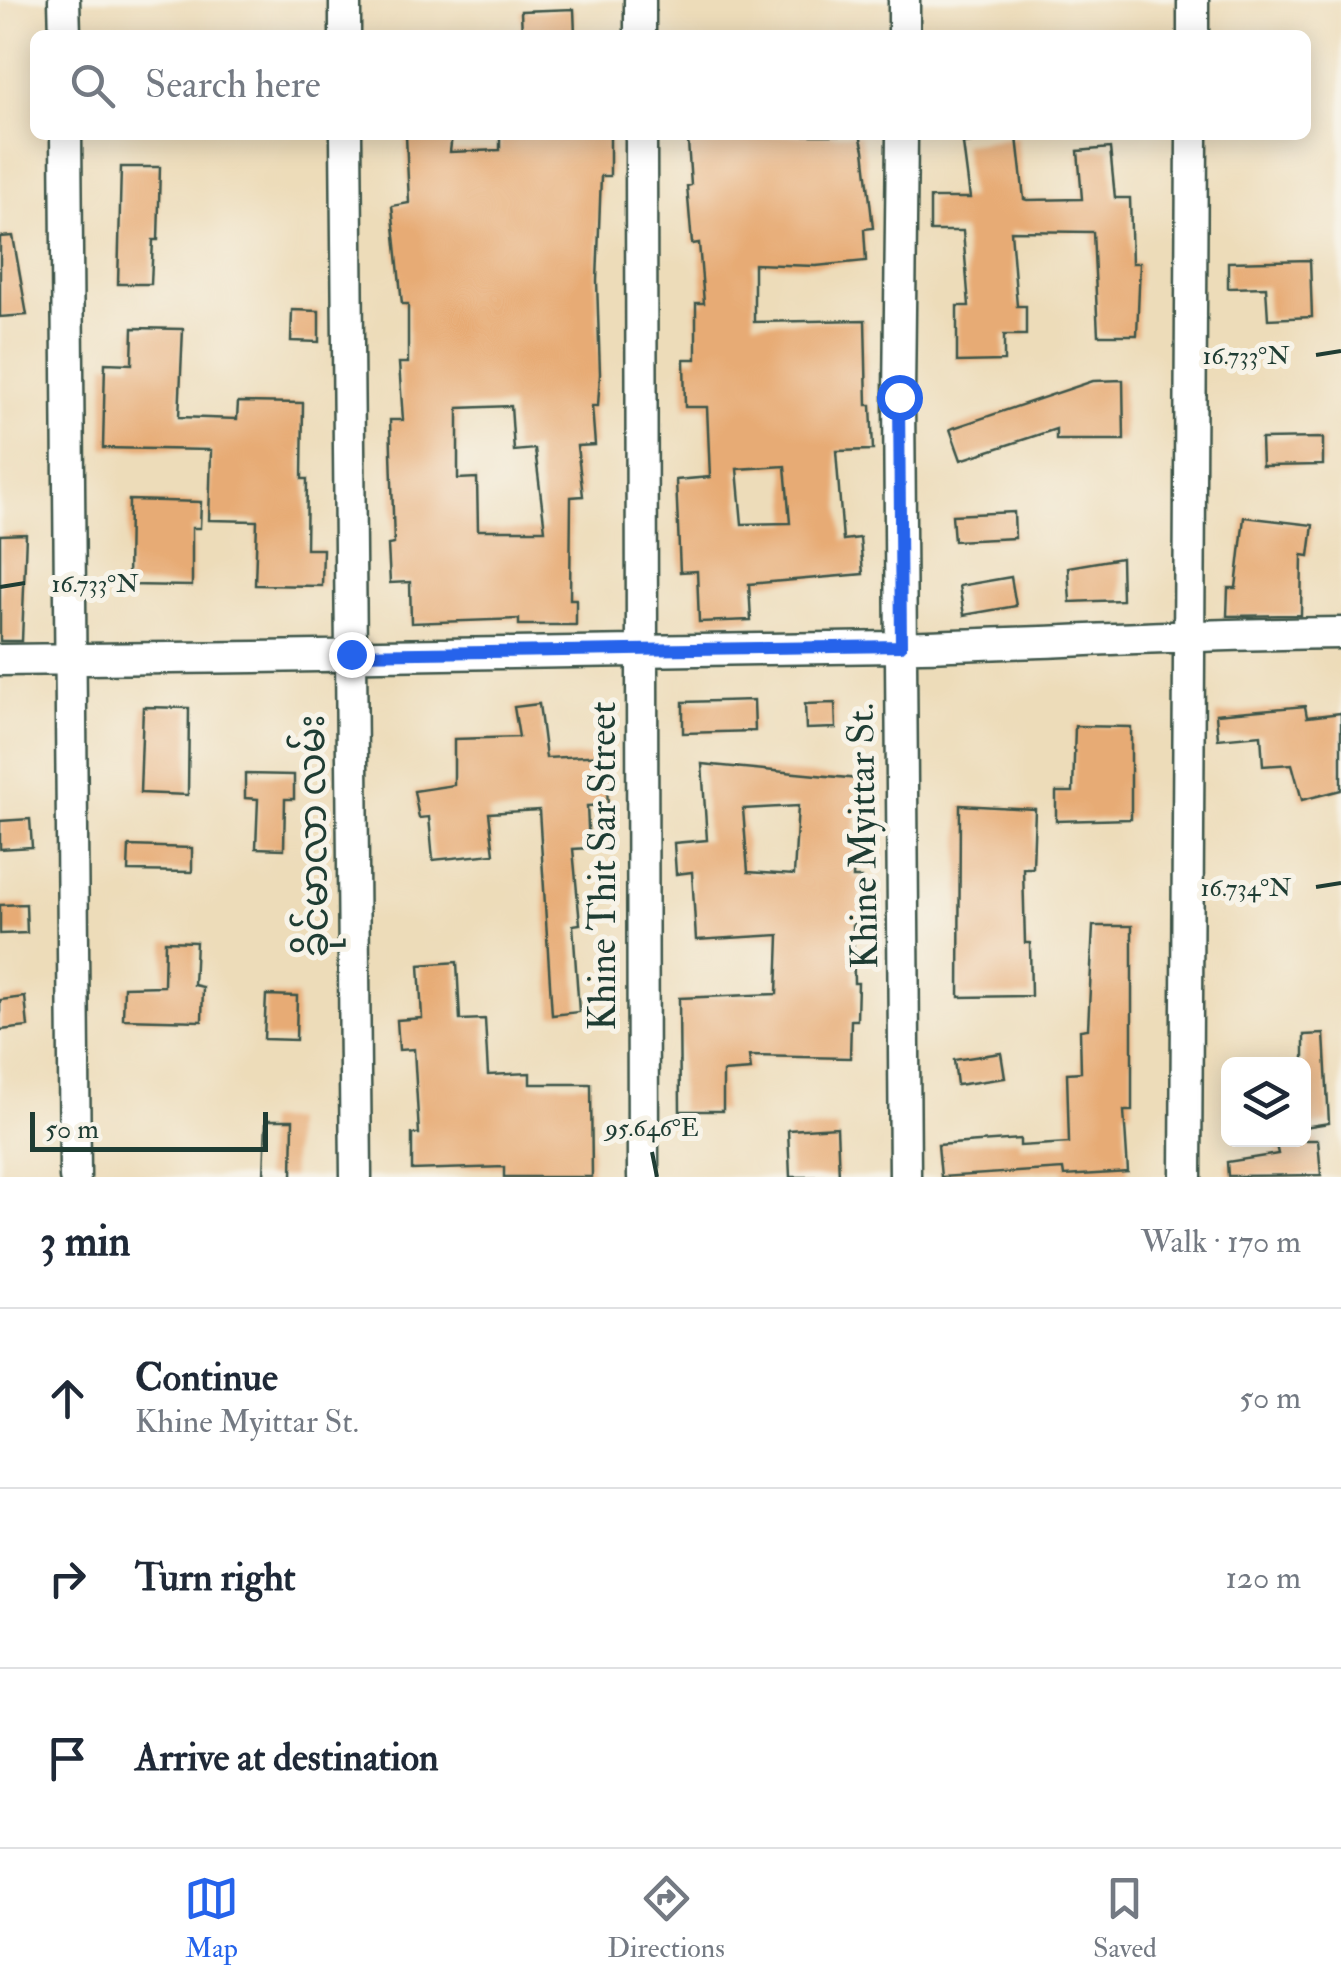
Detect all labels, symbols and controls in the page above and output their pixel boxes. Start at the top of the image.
search box [30,30,1311,140]
icon: search [65,58,120,113]
text: Search here [145,61,321,109]
text: 16.733°N [1202,341,1290,372]
route start [877,375,923,421]
text: 16.733°N [51,569,139,600]
route end [329,632,375,678]
street label: Khine Thit Sar Street [579,702,627,1030]
street label: Khine Myittar St. [837,703,889,969]
street label: ခိုင်မာလာ လမ်း [285,714,346,958]
text: 16.734°N [1201,873,1292,904]
map controls [1221,1057,1311,1147]
button: layers [1221,1057,1311,1147]
scale bar [30,1107,268,1152]
text: 50 m [45,1112,99,1147]
text: 95.646°E [603,1113,699,1144]
text: 3 min [40,1216,130,1268]
text: Walk · 170 m [1141,1222,1301,1262]
text: Continue [135,1354,278,1402]
icon: ahead [40,1371,95,1426]
text: 50 m [1239,1378,1301,1418]
text: Khine Myittar St. [135,1402,359,1442]
icon: right [40,1551,95,1606]
text: Turn right [135,1554,296,1602]
text: 120 m [1225,1558,1301,1598]
icon: arrive [40,1731,95,1786]
text: Arrive at destination [135,1734,439,1782]
tab: Map [184,1871,239,1966]
tab: Directions [607,1871,725,1966]
tab: Saved [1093,1871,1157,1966]

